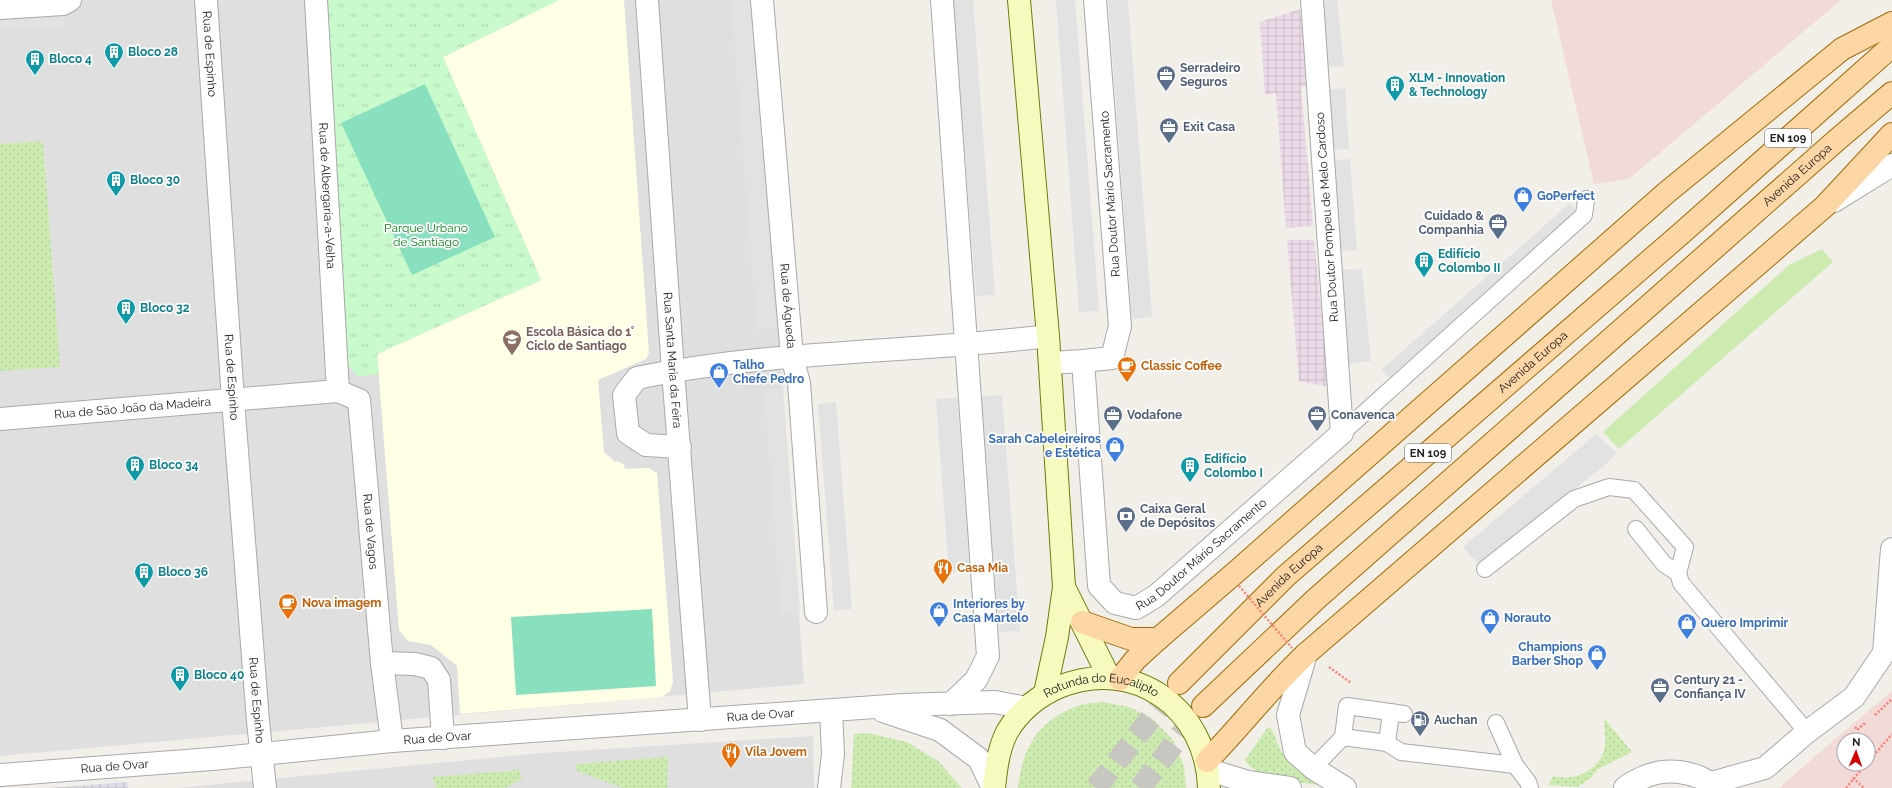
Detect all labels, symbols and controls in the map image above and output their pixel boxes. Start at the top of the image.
street label: Rua de Espinho [200,10,220,97]
building icon: Bloco 28 [103,41,125,69]
place label: Bloco 28 [128,45,178,59]
building icon: Bloco 4 [24,48,46,76]
place label: Bloco 4 [49,52,92,66]
place label: Serradeiro Seguros [1180,61,1241,89]
office icon: Serradeiro Seguros [1155,64,1177,92]
place label: XLM - Innovation & Technology [1408,71,1505,99]
building icon: XLM - Innovation & Technology [1384,74,1406,102]
street label: Rua Doutor Mário Sacramento [1097,110,1123,278]
street label: Rua Doutor Pompeu de Melo Cardoso [1313,112,1341,322]
office icon: Exit Casa [1158,116,1180,144]
place label: Exit Casa [1183,120,1235,134]
street label: Rua de Albergaria-a-Velha [316,122,338,269]
road number: EN 109 [1765,129,1811,147]
street label: Avenida Europa [1760,141,1834,209]
building icon: Bloco 30 [105,169,127,197]
place label: Bloco 30 [130,173,180,187]
shop icon: GoPerfect [1512,185,1534,213]
place label: GoPerfect [1537,189,1595,203]
place label: Cuidado & Companhia [1418,209,1484,237]
office icon: Cuidado & Companhia [1487,212,1509,240]
park label: Parque Urbano de Santiago [384,221,468,249]
place label: Edifício Colombo II [1438,247,1500,275]
building icon: Edifício Colombo II [1413,250,1435,278]
street label: Rua de Águeda [777,263,798,349]
street label: Rua Santa Maria da Feira [660,292,684,429]
building icon: Bloco 32 [115,297,137,325]
place label: Bloco 32 [140,301,190,315]
place label: Escola Básica do 1° Ciclo de Santiago [526,325,634,353]
school or university icon: Escola Básica do 1° Ciclo de Santiago [501,328,523,356]
street label: Avenida Europa [1495,328,1570,396]
street label: Rua de Espinho [222,334,242,421]
cafe icon: Classic Coffee [1116,355,1138,383]
place label: Talho Chefe Pedro [733,358,804,386]
place label: Classic Coffee [1141,359,1222,373]
shop icon: Talho Chefe Pedro [708,361,730,389]
street label: Rua de São João da Madeira [54,395,212,421]
office icon: Vodafone [1102,404,1124,432]
office icon: Conavenca [1306,404,1328,432]
place label: Vodafone [1127,408,1182,422]
place label: Conavenca [1331,408,1395,422]
place label: Sarah Cabeleireiros e Estética [989,432,1101,460]
shop icon: Sarah Cabeleireiros e Estética [1104,435,1126,463]
road number: EN 109 [1405,444,1451,462]
place label: Edifício Colombo I [1204,452,1263,480]
building icon: Bloco 34 [124,454,146,482]
building icon: Edifício Colombo I [1179,455,1201,483]
place label: Bloco 34 [149,458,199,472]
street label: Rua de Vagos [360,493,381,570]
street label: Rua Doutor Mário Sacramento [1133,495,1269,613]
place label: Caixa Geral de Depósitos [1140,502,1215,530]
bank icon: Caixa Geral de Depósitos [1115,505,1137,533]
street label: Avenida Europa [1252,540,1326,610]
restaurant icon: Casa Mia [932,557,954,585]
building icon: Bloco 36 [133,561,155,589]
place label: Casa Mia [957,561,1008,575]
place label: Bloco 36 [158,565,208,579]
cafe icon: Nova imagem [277,592,299,620]
place label: Nova imagem [302,596,381,610]
place label: Interiores by Casa Martelo [953,597,1028,625]
shop icon: Interiores by Casa Martelo [928,600,950,628]
shop icon: Norauto [1479,607,1501,635]
place label: Norauto [1504,611,1551,625]
shop icon: Quero Imprimir [1676,612,1698,640]
place label: Quero Imprimir [1701,616,1789,630]
place label: Champions Barber Shop [1512,640,1583,668]
shop icon: Champions Barber Shop [1586,643,1608,671]
street label: Rua de Espinho [246,657,267,744]
building icon: Bloco 40 [169,664,191,692]
place label: Bloco 40 [194,668,244,682]
text: Rotunda do Eucalipto [1041,671,1161,701]
place label: Century 21 - Confiança IV [1674,673,1747,701]
office icon: Century 21 - Confiança IV [1649,676,1671,704]
street label: Rotunda do Eucalipto [1042,690,1162,704]
street label: Rua de Ovar [726,706,796,724]
fuel station icon: Auchan [1409,709,1431,737]
place label: Auchan [1434,713,1478,727]
street label: Rua de Ovar [403,728,473,747]
north arrow [1836,732,1876,772]
text: N [1852,736,1861,749]
restaurant icon: Vila Jovem [720,741,742,769]
place label: Vila Jovem [745,745,807,759]
street label: Rua de Ovar [80,757,150,776]

